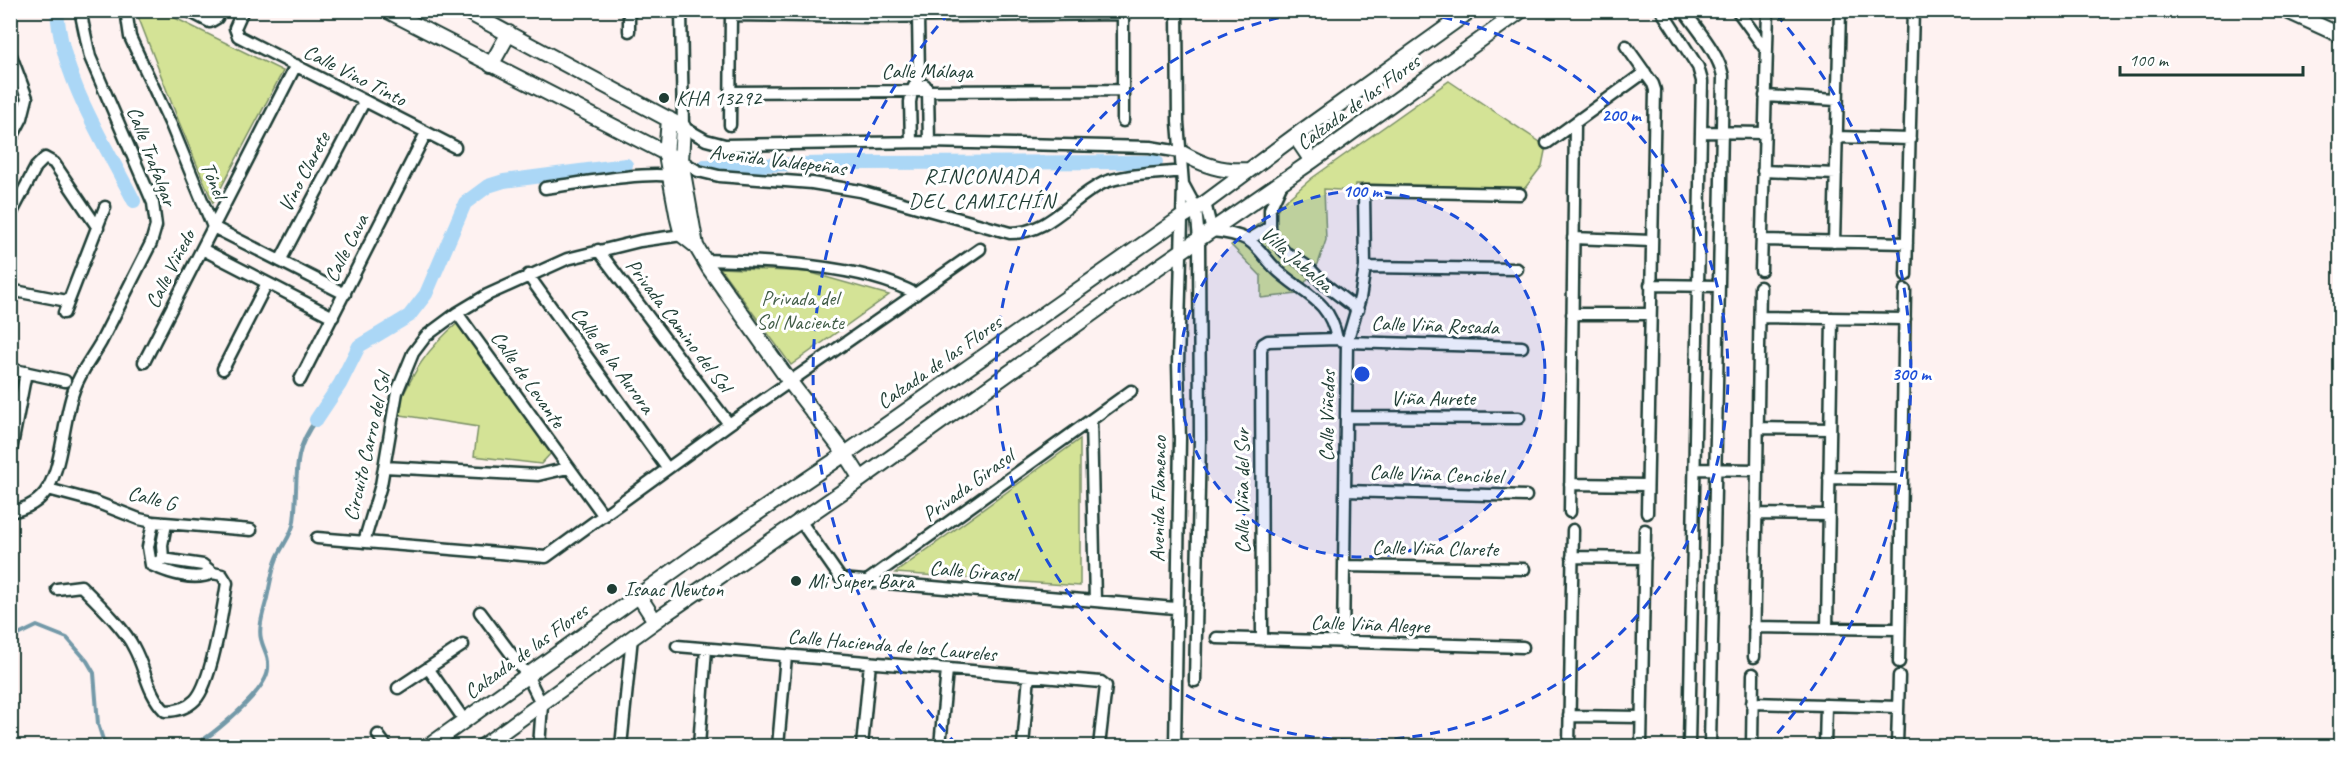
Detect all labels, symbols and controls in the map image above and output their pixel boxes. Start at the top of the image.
street label: Calle Vino Tinto [299,38,412,113]
scale bar [2120,39,2303,77]
street label: Calzada de las Flores [1291,47,1426,156]
text: 100 m [2129,49,2170,71]
street label: Calle Málaga [882,58,974,84]
place label: KHA 13292 [676,85,763,111]
marker: KHA 13292 [657,91,671,105]
street label: Calle Trafalgar [121,103,184,212]
text: 200 m [1602,104,1642,126]
street label: Vino Clarete [272,127,336,216]
street label: Avenida Valdepeñas [708,139,849,181]
street label: Tónel [195,158,234,205]
district label: RINCONADA DEL CAMICHÍN [908,162,1058,215]
text: 100 m [1343,180,1383,202]
street label: Calle Cava [318,208,375,286]
street label: Villa Jabaloa [1255,220,1340,299]
street label: Calle Viñedo [139,223,202,312]
street label: Privada Camino del Sol [620,253,740,400]
park label: Privada del Sol Naciente [756,285,845,335]
street label: Calle de la Aurora [565,301,662,420]
street label: Calzada de las Flores [872,308,1008,415]
street label: Calle Viña Rosada [1371,310,1501,340]
street label: Calle de Levante [485,325,572,434]
text: 300 m [1892,363,1932,385]
centre of rings [1352,364,1372,384]
street label: Circuito Carro del Sol [337,367,397,523]
street label: Calle Viñedos [1313,368,1341,462]
street label: Viña Aurete [1391,385,1477,411]
street label: Calle Viña del Sur [1229,427,1255,554]
street label: Avenida Flamenco [1144,434,1172,562]
street label: Privada Girasol [917,441,1022,527]
street label: Calle Viña Cencibel [1369,459,1506,489]
street label: Calle G [125,480,181,517]
street label: Calle Viña Clarete [1372,534,1500,562]
street label: Calle Girasol [928,554,1021,588]
place label: Mi Super Bara [808,568,915,594]
marker: Mi Super Bara [789,574,803,588]
place label: Isaac Newton [624,576,724,602]
marker: Isaac Newton [605,582,619,596]
street label: Calzada de las Flores [459,596,594,705]
street label: Calle Viña Alegre [1310,609,1431,639]
street label: Calle Hacienda de los Laureles [787,623,999,667]

